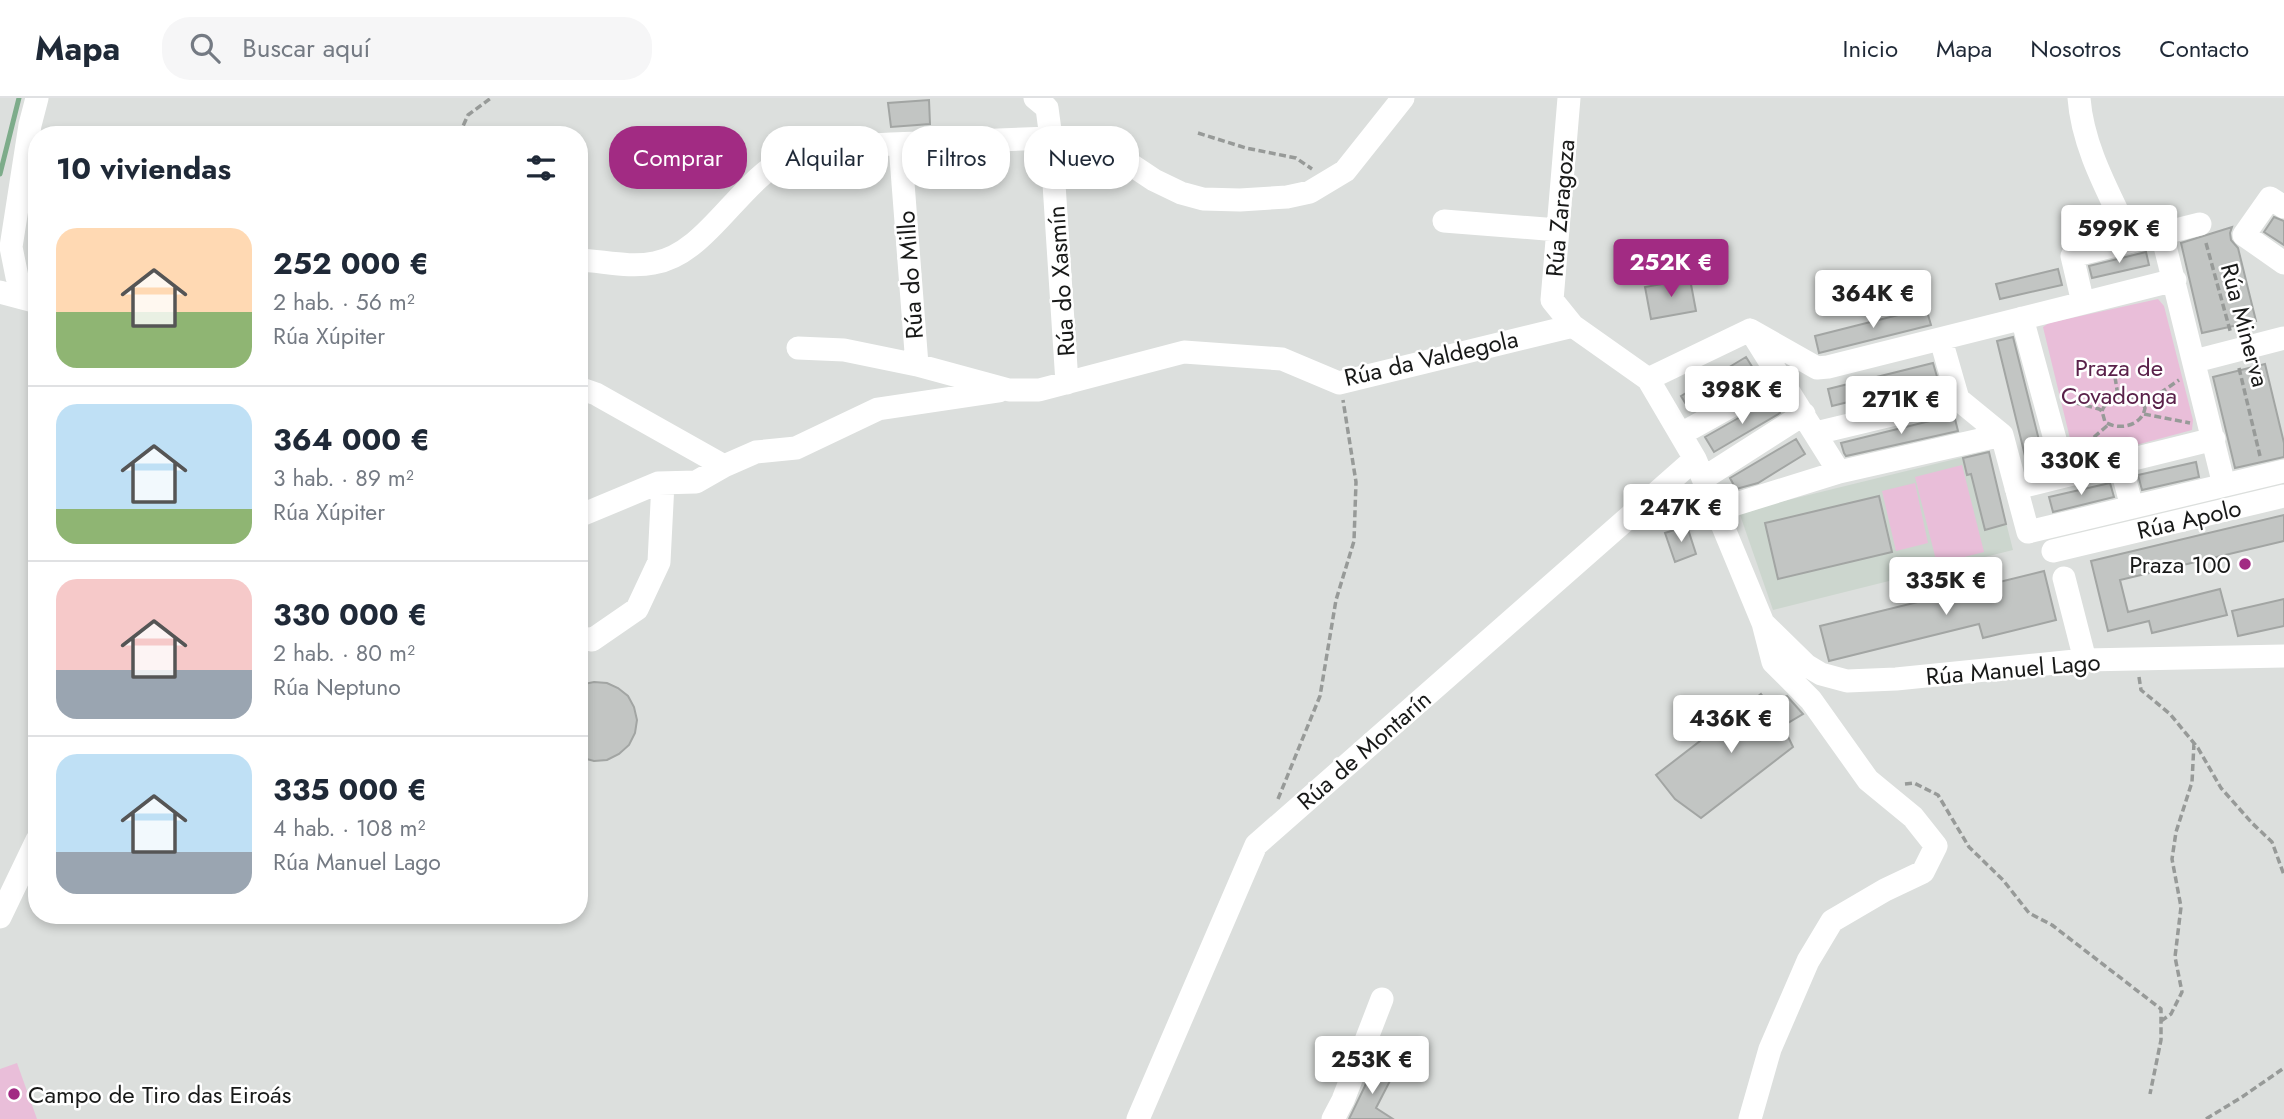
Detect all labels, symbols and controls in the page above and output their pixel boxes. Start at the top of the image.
search box [162,17,652,80]
text: Mapa [35,25,120,72]
icon: search [186,29,224,67]
text: Buscar aquí [242,29,370,67]
text: Inicio [1843,31,1898,66]
text: Mapa [1936,31,1992,66]
text: Nosotros [2030,31,2121,66]
text: Contacto [2159,31,2249,66]
chip: Comprar [609,126,747,189]
chip: Alquilar [761,126,888,189]
chip: Filtros [902,126,1010,189]
chip: Nuevo [1024,126,1139,189]
street label: Rúa Zaragoza [1537,138,1583,278]
text: 10 viviendas [56,147,231,190]
icon: filters [522,149,560,187]
street label: Rúa do Xasmín [1038,205,1084,357]
pin: 599K € [2062,206,2176,265]
street label: Rúa do Millo [888,210,932,340]
text: 599K € [2077,211,2161,245]
pin: 252K € [1614,240,1728,299]
text: 252 000 € [273,242,429,285]
text: 252K € [1629,245,1713,279]
icon: home [112,256,196,340]
street label: Rúa Minerva [2212,259,2278,391]
pin: 364K € [1816,271,1930,330]
text: 364K € [1831,276,1915,310]
text: 2 hab. · 56 m² [273,285,415,319]
text: Rúa Xúpiter [273,319,385,353]
street label: Rúa da Valdegola [1341,321,1521,395]
park label: Praza de Covadonga [2061,350,2177,413]
pin: 398K € [1685,366,1799,426]
text: 398K € [1701,372,1783,406]
pin: 271K € [1844,376,1958,436]
text: 271K € [1862,382,1940,416]
text: 364 000 € [273,418,430,461]
icon: home [112,432,196,516]
pin: 330K € [2024,438,2138,497]
text: 330K € [2040,443,2122,477]
text: 3 hab. · 89 m² [273,461,414,495]
pin: 247K € [1624,484,1738,544]
text: 247K € [1639,490,1723,524]
street label: Rúa Apolo [2133,490,2245,548]
text: Rúa Xúpiter [273,495,385,529]
place label: Praza 100 [2129,547,2231,582]
marker: Praza 100 [2237,556,2253,572]
pin: 335K € [1889,558,2003,617]
text: 335K € [1905,563,1987,597]
text: 330 000 € [273,593,427,636]
icon: home [112,607,196,691]
text: 2 hab. · 80 m² [273,636,415,670]
street label: Rúa Manuel Lago [1924,644,2102,694]
text: Rúa Neptuno [273,670,401,704]
street label: Rúa de Montarín [1289,682,1439,818]
pin: 436K € [1674,696,1788,755]
text: 436K € [1689,701,1773,735]
text: 335 000 € [273,768,427,811]
icon: home [112,782,196,866]
text: 4 hab. · 108 m² [273,811,426,845]
text: Rúa Manuel Lago [273,845,441,879]
pin: 253K € [1315,1037,1429,1096]
text: 253K € [1331,1042,1413,1076]
place label: Campo de Tiro das Eiroás [28,1077,291,1112]
marker: Campo de Tiro das Eiroás [6,1086,22,1102]

